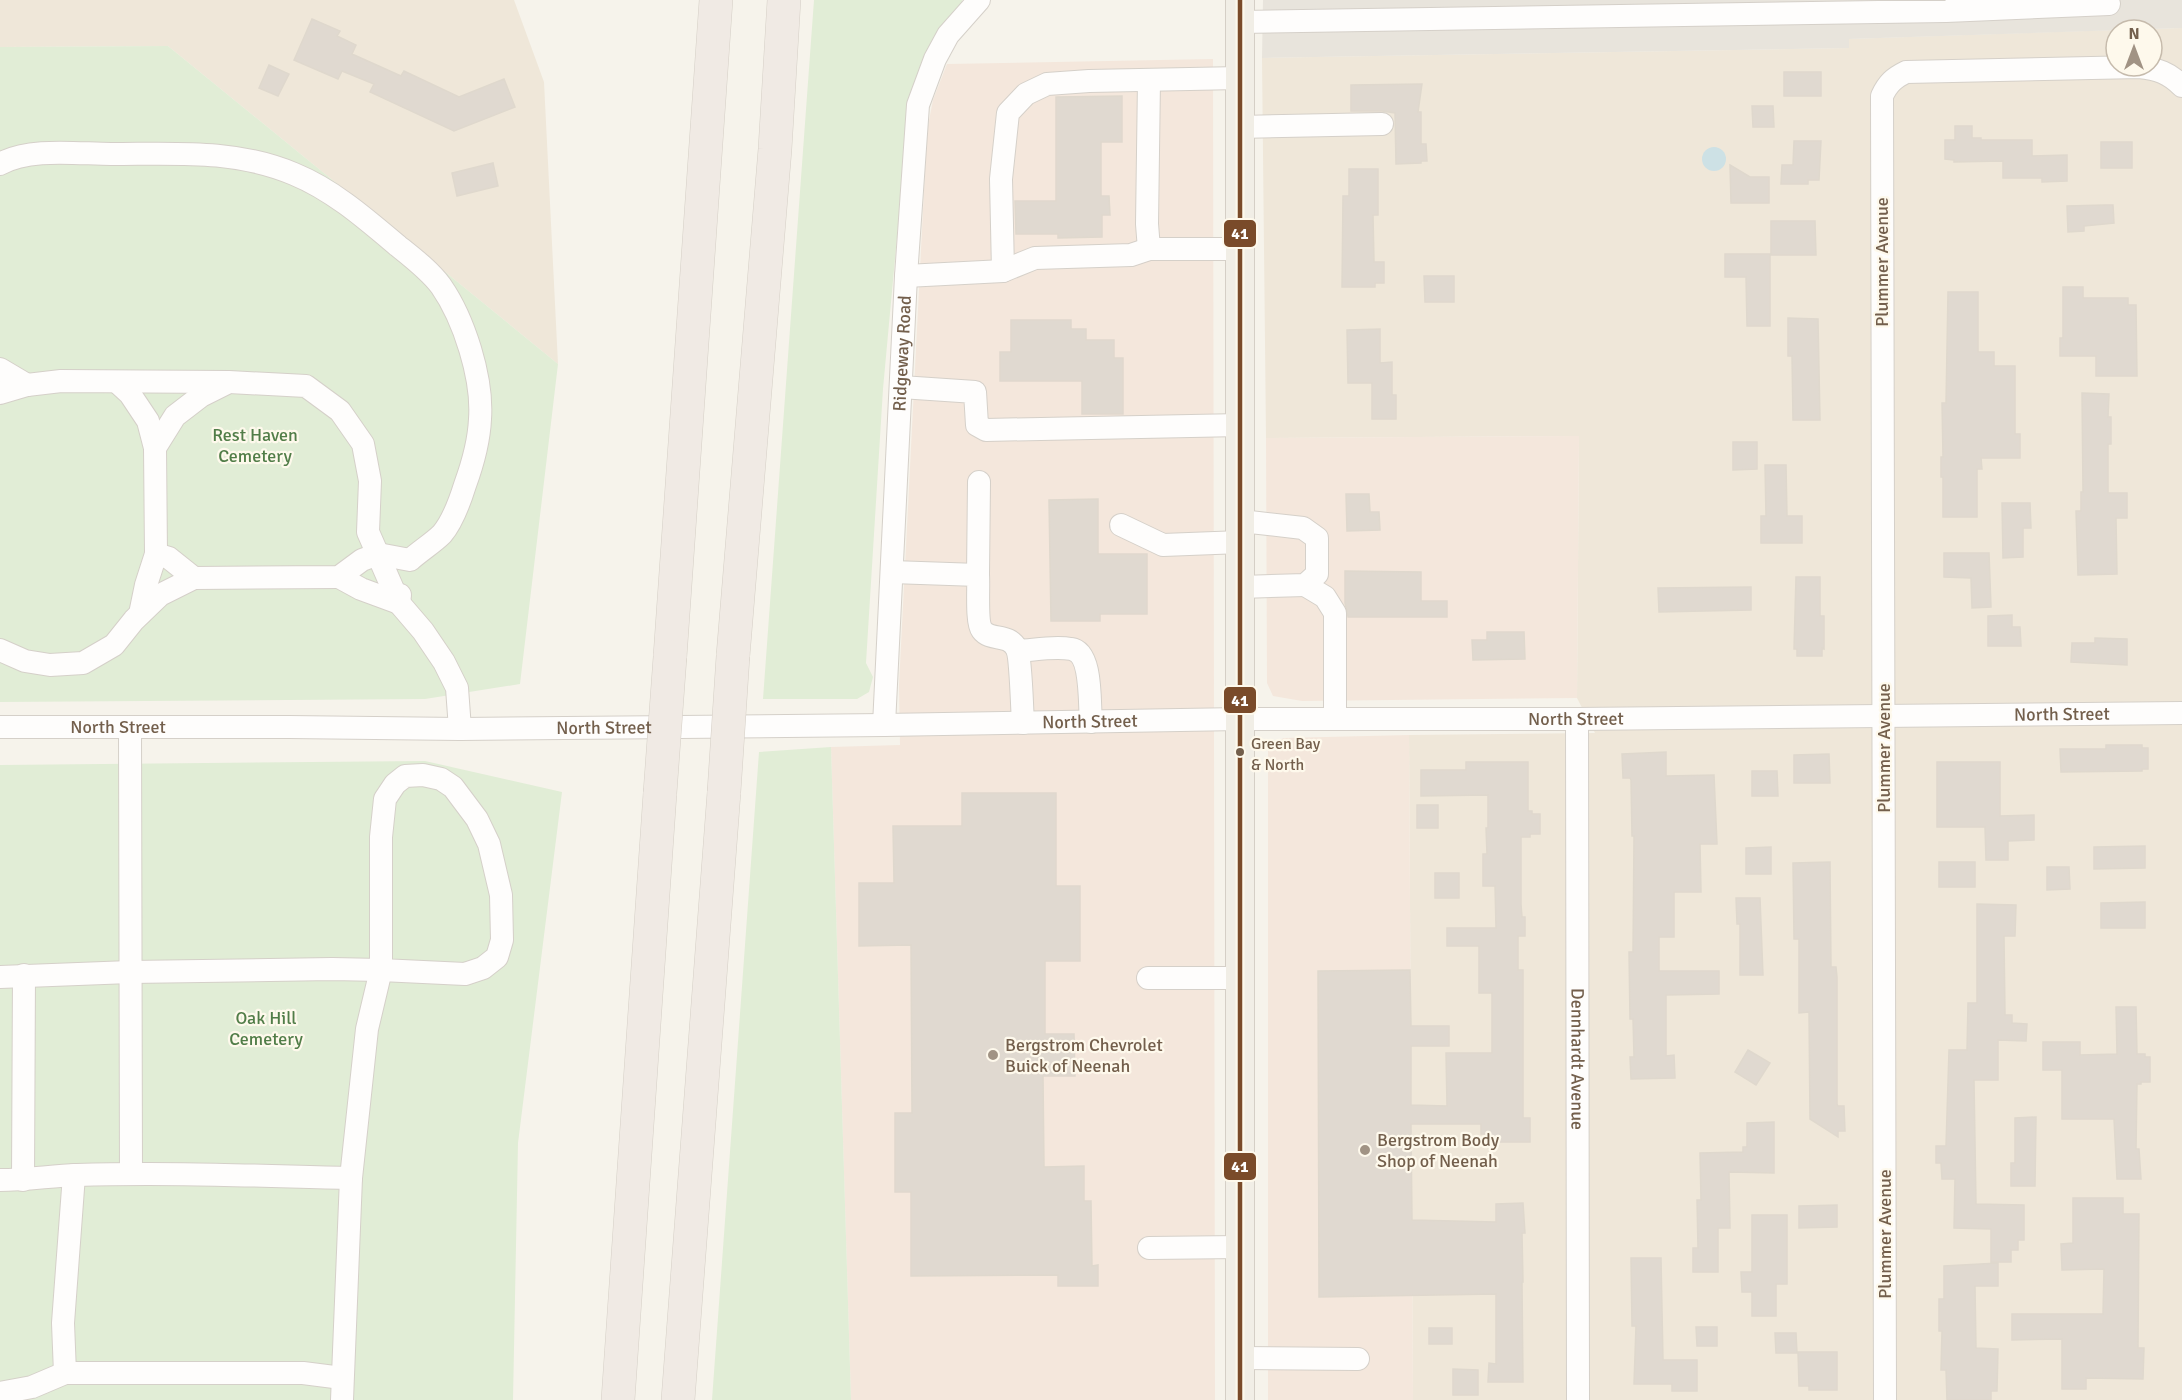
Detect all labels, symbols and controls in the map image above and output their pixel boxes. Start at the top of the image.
north arrow [2104,18,2164,78]
text: N [2128,24,2140,44]
street label: Plummer Avenue [1871,197,1893,327]
line badge: 41 [1223,219,1257,248]
text: 41 [1231,224,1249,244]
street label: Ridgeway Road [888,295,916,412]
park label: Rest Haven Cemetery [212,424,298,467]
street label: Plummer Avenue [1873,683,1895,813]
line badge: 41 [1223,686,1257,714]
text: 41 [1231,691,1249,711]
street label: North Street [2014,703,2110,726]
street label: North Street [1528,708,1624,730]
street label: North Street [1042,710,1138,733]
street label: North Street [70,716,166,738]
street label: North Street [556,716,652,739]
place label: Green Bay & North [1251,734,1321,775]
marker: Green Bay & North [1234,746,1246,758]
street label: Dennhardt Avenue [1566,988,1589,1130]
park label: Oak Hill Cemetery [229,1007,303,1050]
place label: Bergstrom Chevrolet Buick of Neenah [1005,1034,1163,1077]
marker: Bergstrom Chevrolet Buick of Neenah [986,1048,1000,1062]
place label: Bergstrom Body Shop of Neenah [1377,1129,1500,1172]
marker: Bergstrom Body Shop of Neenah [1358,1143,1372,1157]
line badge: 41 [1223,1152,1257,1181]
text: 41 [1231,1157,1249,1177]
street label: Plummer Avenue [1874,1169,1896,1299]

